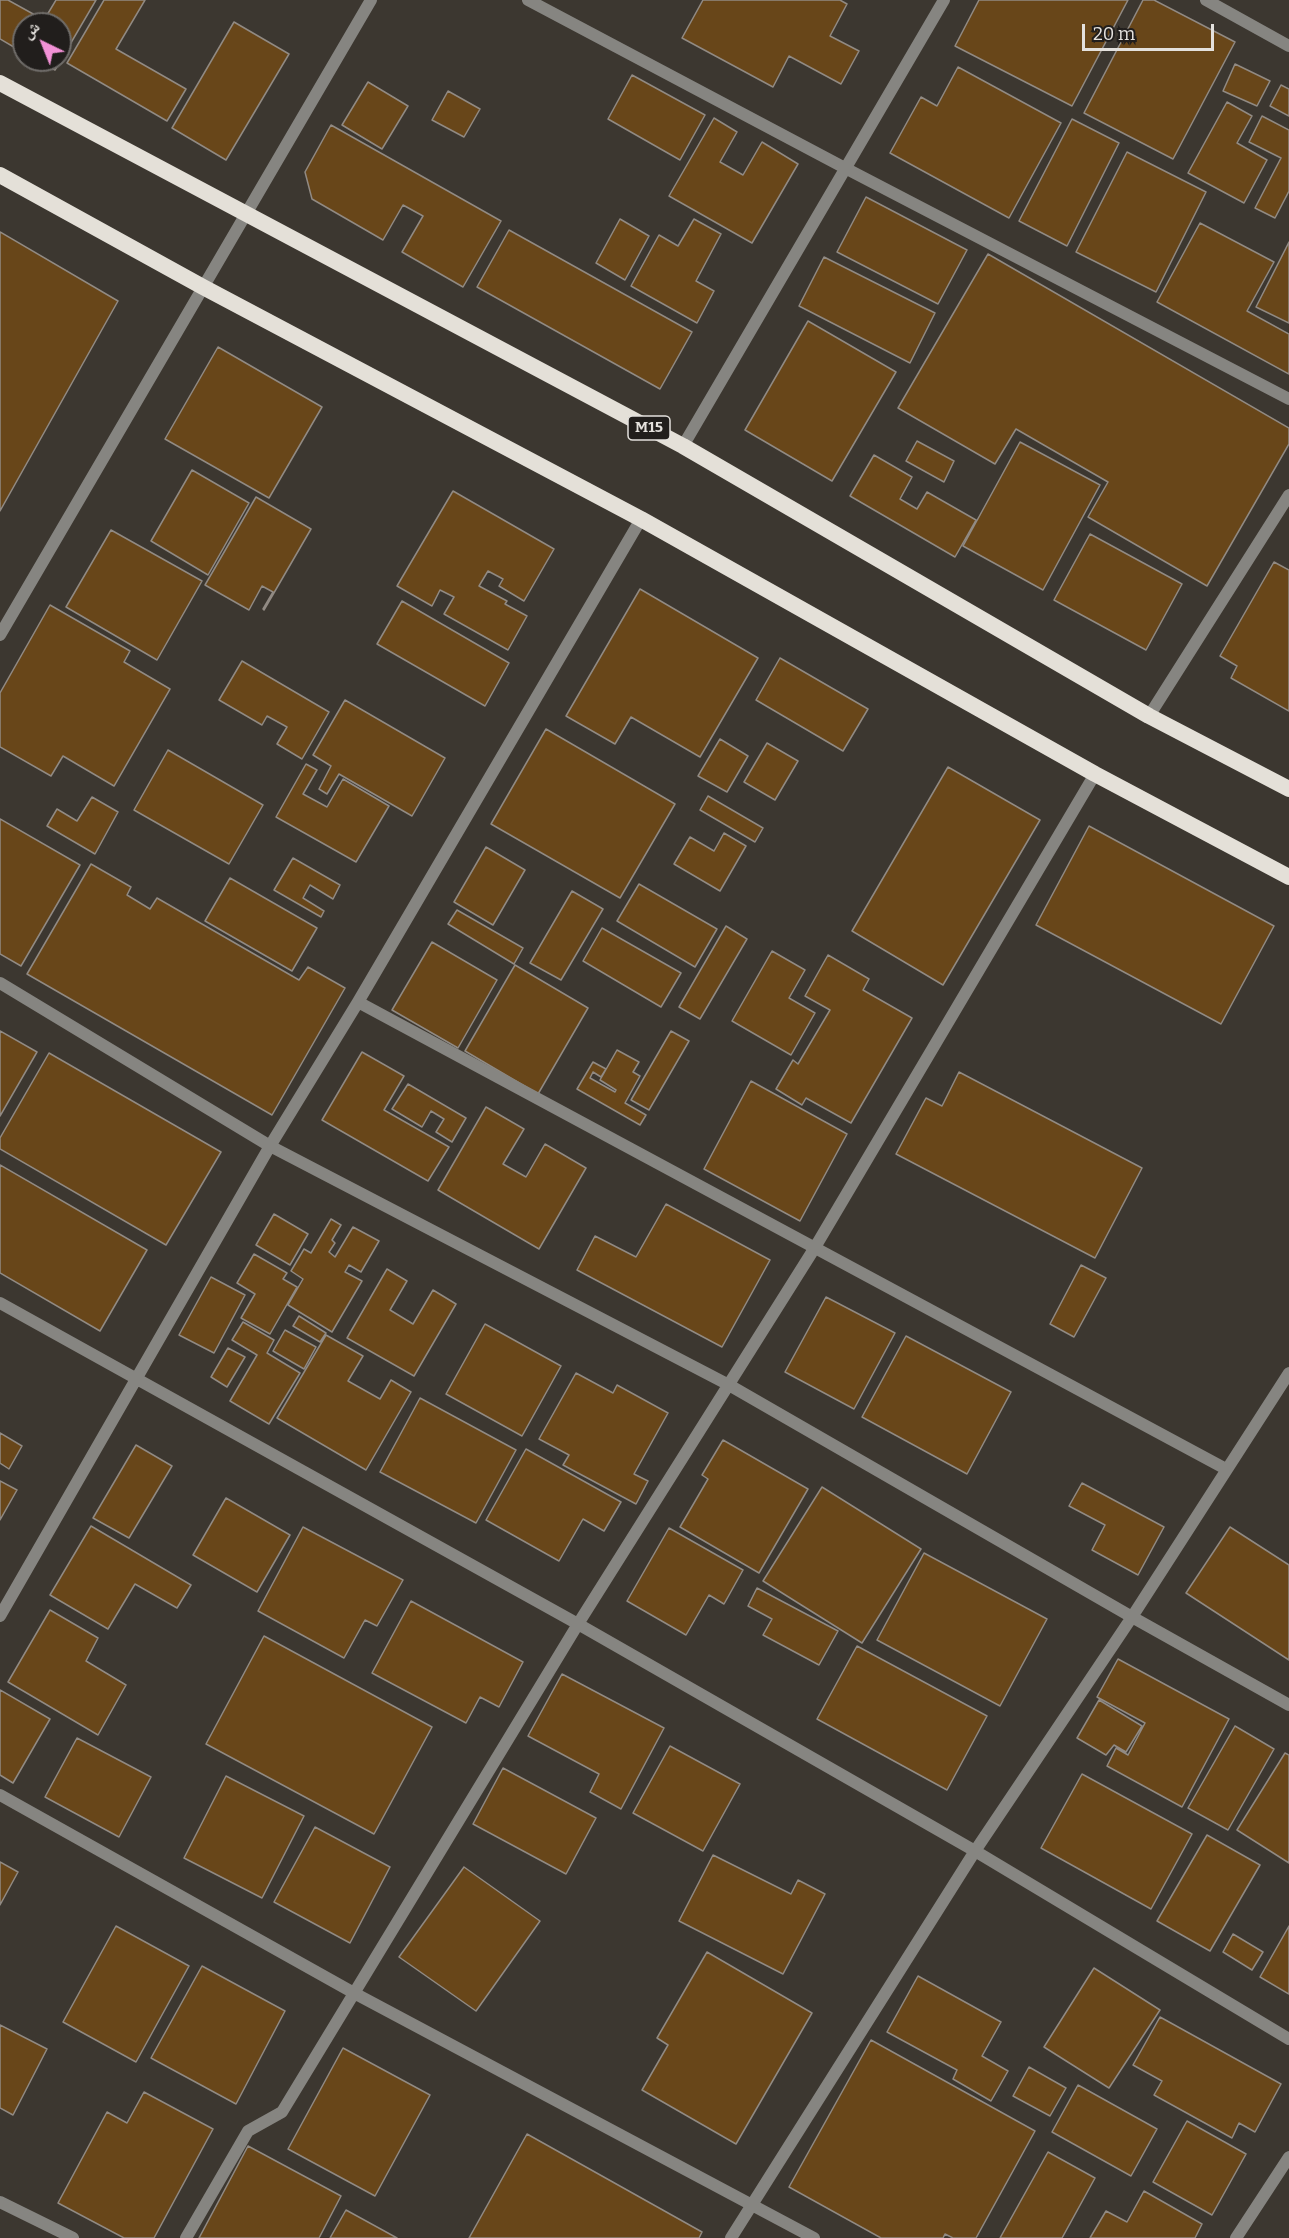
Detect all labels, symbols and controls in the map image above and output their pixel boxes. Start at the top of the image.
north arrow [12,12,72,72]
scale bar [1085,12,1217,50]
text: ش [18,17,43,43]
text: 20 m [1093,23,1135,45]
road number: M15 [628,416,670,440]

